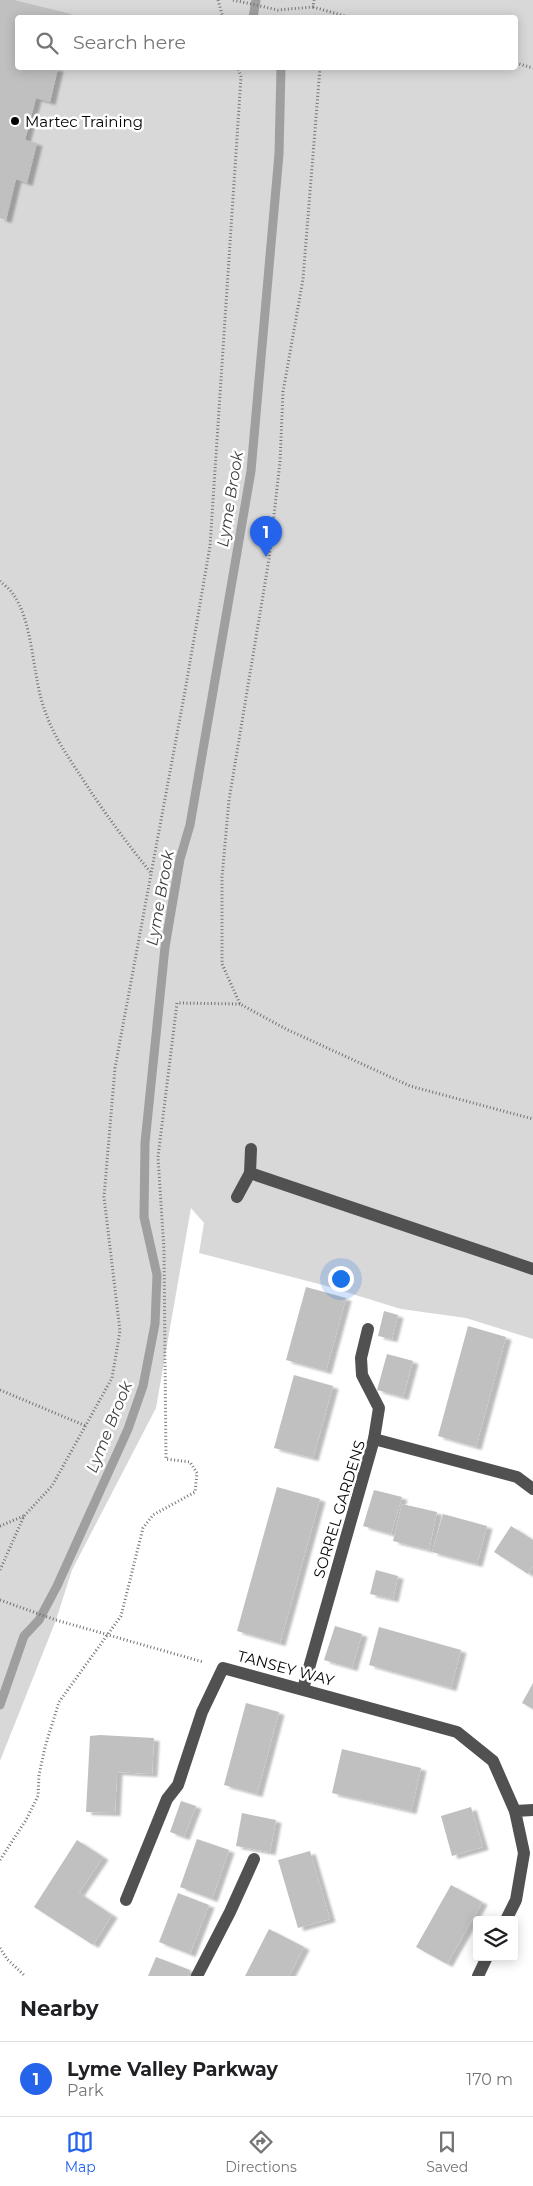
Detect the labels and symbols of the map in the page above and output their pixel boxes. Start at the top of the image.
place label: Martec Training [25,112,143,131]
marker: Martec Training [9,115,21,127]
water label: Lyme Brook [213,448,247,548]
pin: 1 [250,516,282,557]
water label: Lyme Brook [142,847,178,947]
your location [328,1266,354,1292]
water label: Lyme Brook [82,1377,136,1475]
street label: SORREL GARDENS [309,1438,369,1580]
street label: TANSEY WAY [236,1646,337,1690]

